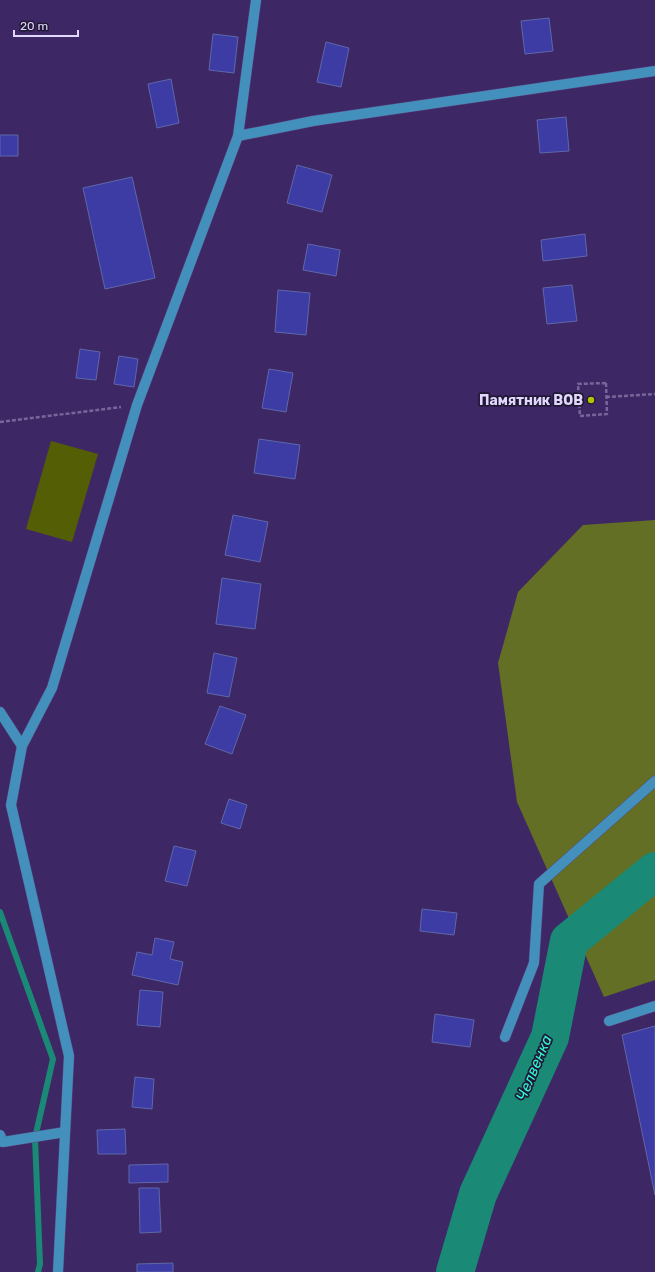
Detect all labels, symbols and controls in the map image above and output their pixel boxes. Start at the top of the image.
scale bar [14,12,78,38]
text: 20 m [20,19,48,33]
place label: Памятник ВОВ [479,392,583,409]
marker: Памятник ВОВ [586,395,596,405]
water label: Челвенка [512,1032,556,1104]

